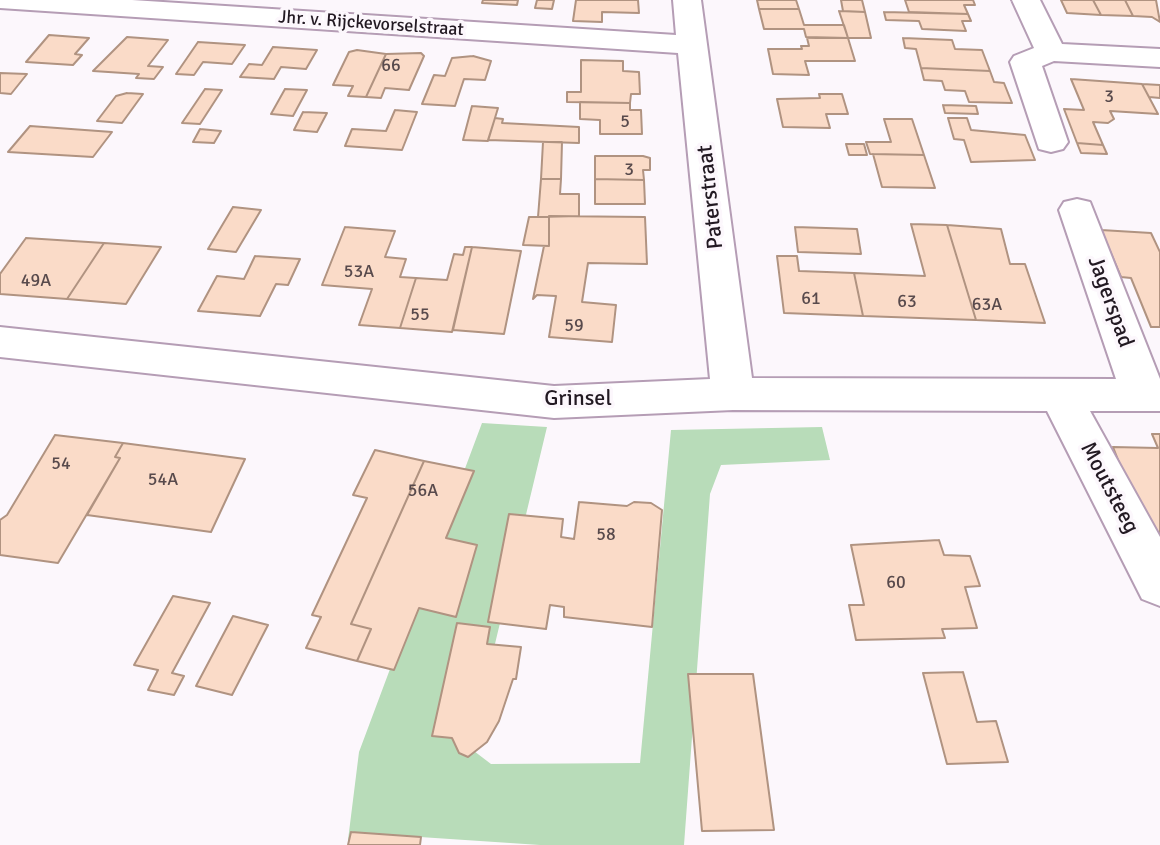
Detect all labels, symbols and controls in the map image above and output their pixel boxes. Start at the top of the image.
street label: Jhr. v. Rijckevorselstraat [278,7,464,41]
house number: 66 [381,55,401,77]
house number: 3 [1104,86,1114,108]
house number: 5 [620,111,630,133]
street label: Paterstraat [692,144,730,250]
house number: 3 [624,159,634,181]
street label: Jagerspad [1081,253,1139,351]
house number: 53A [344,261,374,283]
house number: 49A [21,270,51,292]
house number: 61 [801,288,821,310]
house number: 63 [897,291,917,313]
house number: 63A [972,294,1002,316]
house number: 55 [410,304,430,326]
house number: 59 [564,315,584,337]
street label: Grinsel [544,386,612,412]
street label: Moutsteeg [1074,438,1144,538]
house number: 54 [51,453,71,475]
house number: 54A [148,469,178,491]
house number: 56A [408,480,438,502]
house number: 58 [596,524,616,546]
house number: 60 [886,572,906,594]

